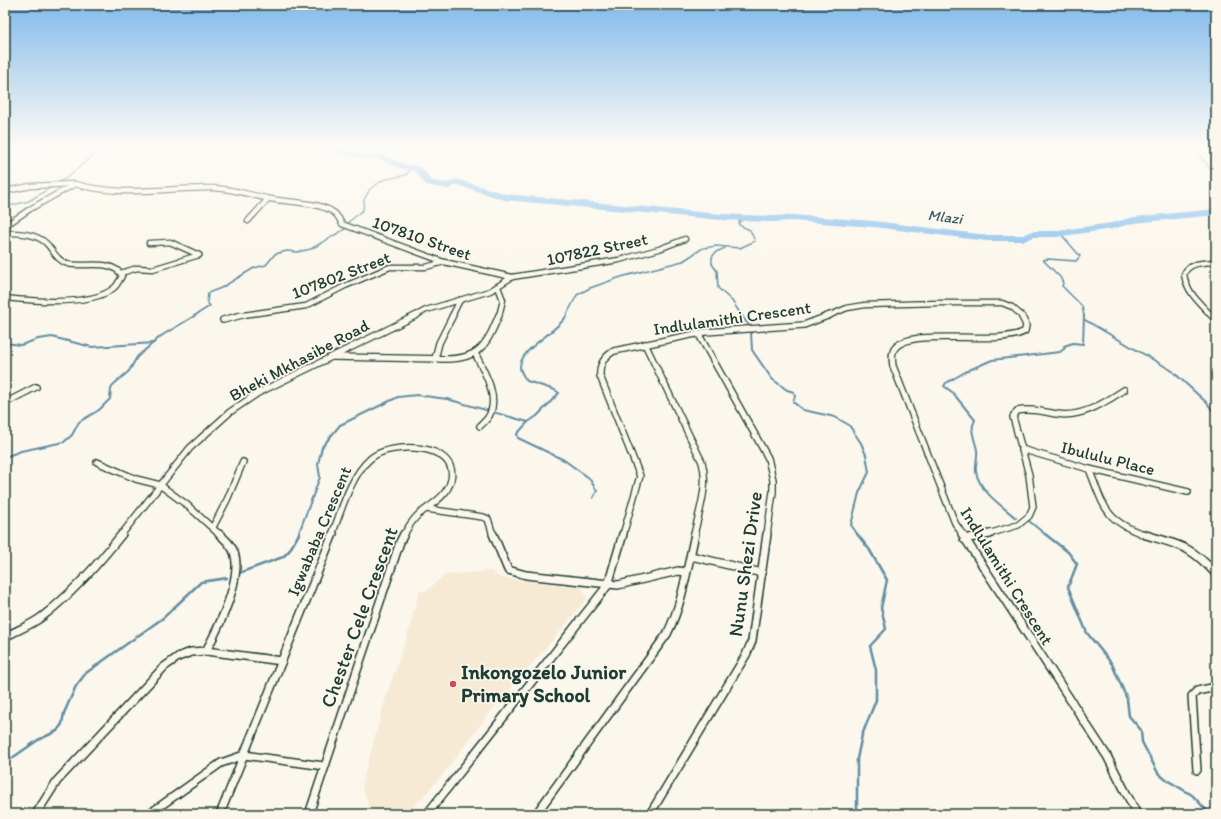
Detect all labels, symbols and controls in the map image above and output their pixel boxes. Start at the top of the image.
water label: Mlazi [927,206,965,228]
street label: 107810 Street [370,212,474,264]
street label: 107822 Street [545,229,649,269]
street label: 107802 Street [289,247,393,303]
street label: Indlulamithi Crescent [652,297,812,339]
street label: Bheki Mkhasibe Road [226,314,373,405]
street label: Ibululu Place [1059,437,1157,479]
street label: Igwababa Crescent [283,463,355,599]
street label: Nunu Shezi Drive [723,490,767,638]
street label: Indlulamithi Crescent [956,503,1058,649]
street label: Chester Cele Crescent [315,523,403,711]
place label: Inkongozelo Junior Primary School [461,660,626,708]
marker: Inkongozelo Junior Primary School [448,679,458,689]

